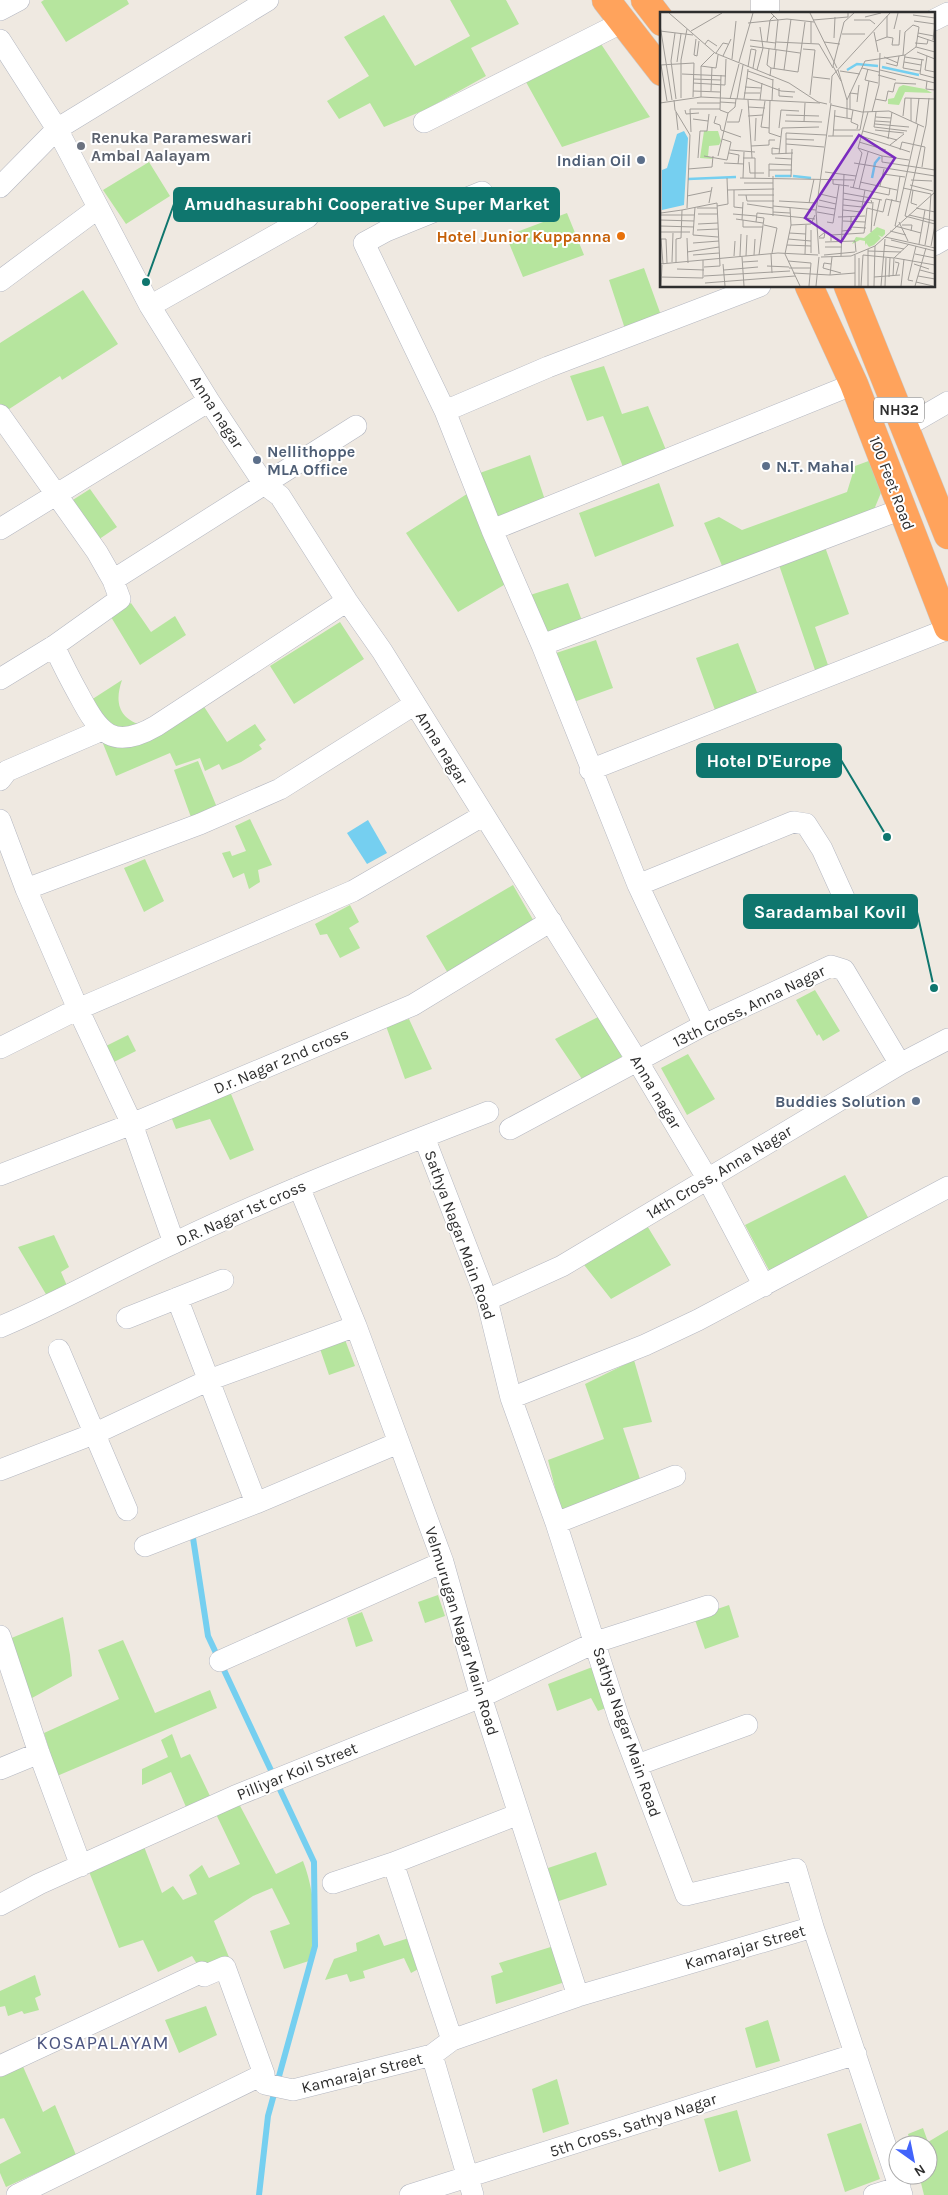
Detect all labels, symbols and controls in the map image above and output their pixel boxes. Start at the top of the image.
inset map [660,12,936,288]
place label: Renuka Parameswari Ambal Aalayam [91,128,252,165]
marker: Renuka Parameswari Ambal Aalayam [75,140,87,152]
place label: Indian Oil [557,151,631,170]
marker: Indian Oil [635,154,647,166]
callout: Amudhasurabhi Cooperative Super Market [174,188,559,221]
text: Amudhasurabhi Cooperative Super Market [184,193,550,215]
place label: Hotel Junior Kuppanna [437,227,611,246]
marker: Hotel Junior Kuppanna [615,230,627,242]
street label: Anna nagar [186,372,248,452]
road number: NH32 [874,398,924,422]
street label: 100 Feet Road [865,433,919,533]
place label: Nellithoppe MLA Office [267,442,355,479]
marker: Nellithoppe MLA Office [251,454,263,466]
place label: N.T. Mahal [776,457,854,476]
marker: N.T. Mahal [760,460,772,472]
street label: Anna nagar [412,708,472,788]
callout: Hotel D'Europe [697,744,841,777]
text: Hotel D'Europe [707,750,831,772]
callout: Saradambal Kovil [744,895,917,928]
text: Saradambal Kovil [754,901,906,923]
street label: 13th Cross, Anna Nagar [670,961,828,1051]
street label: D.r. Nagar 2nd cross [211,1024,351,1098]
street label: Anna nagar [626,1051,686,1133]
place label: Buddies Solution [775,1092,906,1111]
marker: Buddies Solution [910,1095,922,1107]
street label: 14th Cross, Anna Nagar [643,1121,795,1223]
street label: Sathya Nagar Main Road [420,1148,500,1322]
street label: D.R. Nagar 1st cross [173,1176,309,1250]
street label: Velmurugan Nagar Main Road [421,1524,503,1738]
street label: Sathya Nagar Main Road [589,1644,665,1820]
street label: Pilliyar Koil Street [234,1738,360,1804]
street label: Kamarajar Street [683,1921,807,1973]
district label: KOSAPALAYAM [36,2032,170,2054]
street label: Kamarajar Street [299,2049,425,2097]
street label: 5th Cross, Sathya Nagar [547,2089,719,2161]
north arrow [888,2135,938,2185]
text: N [911,2161,929,2180]

